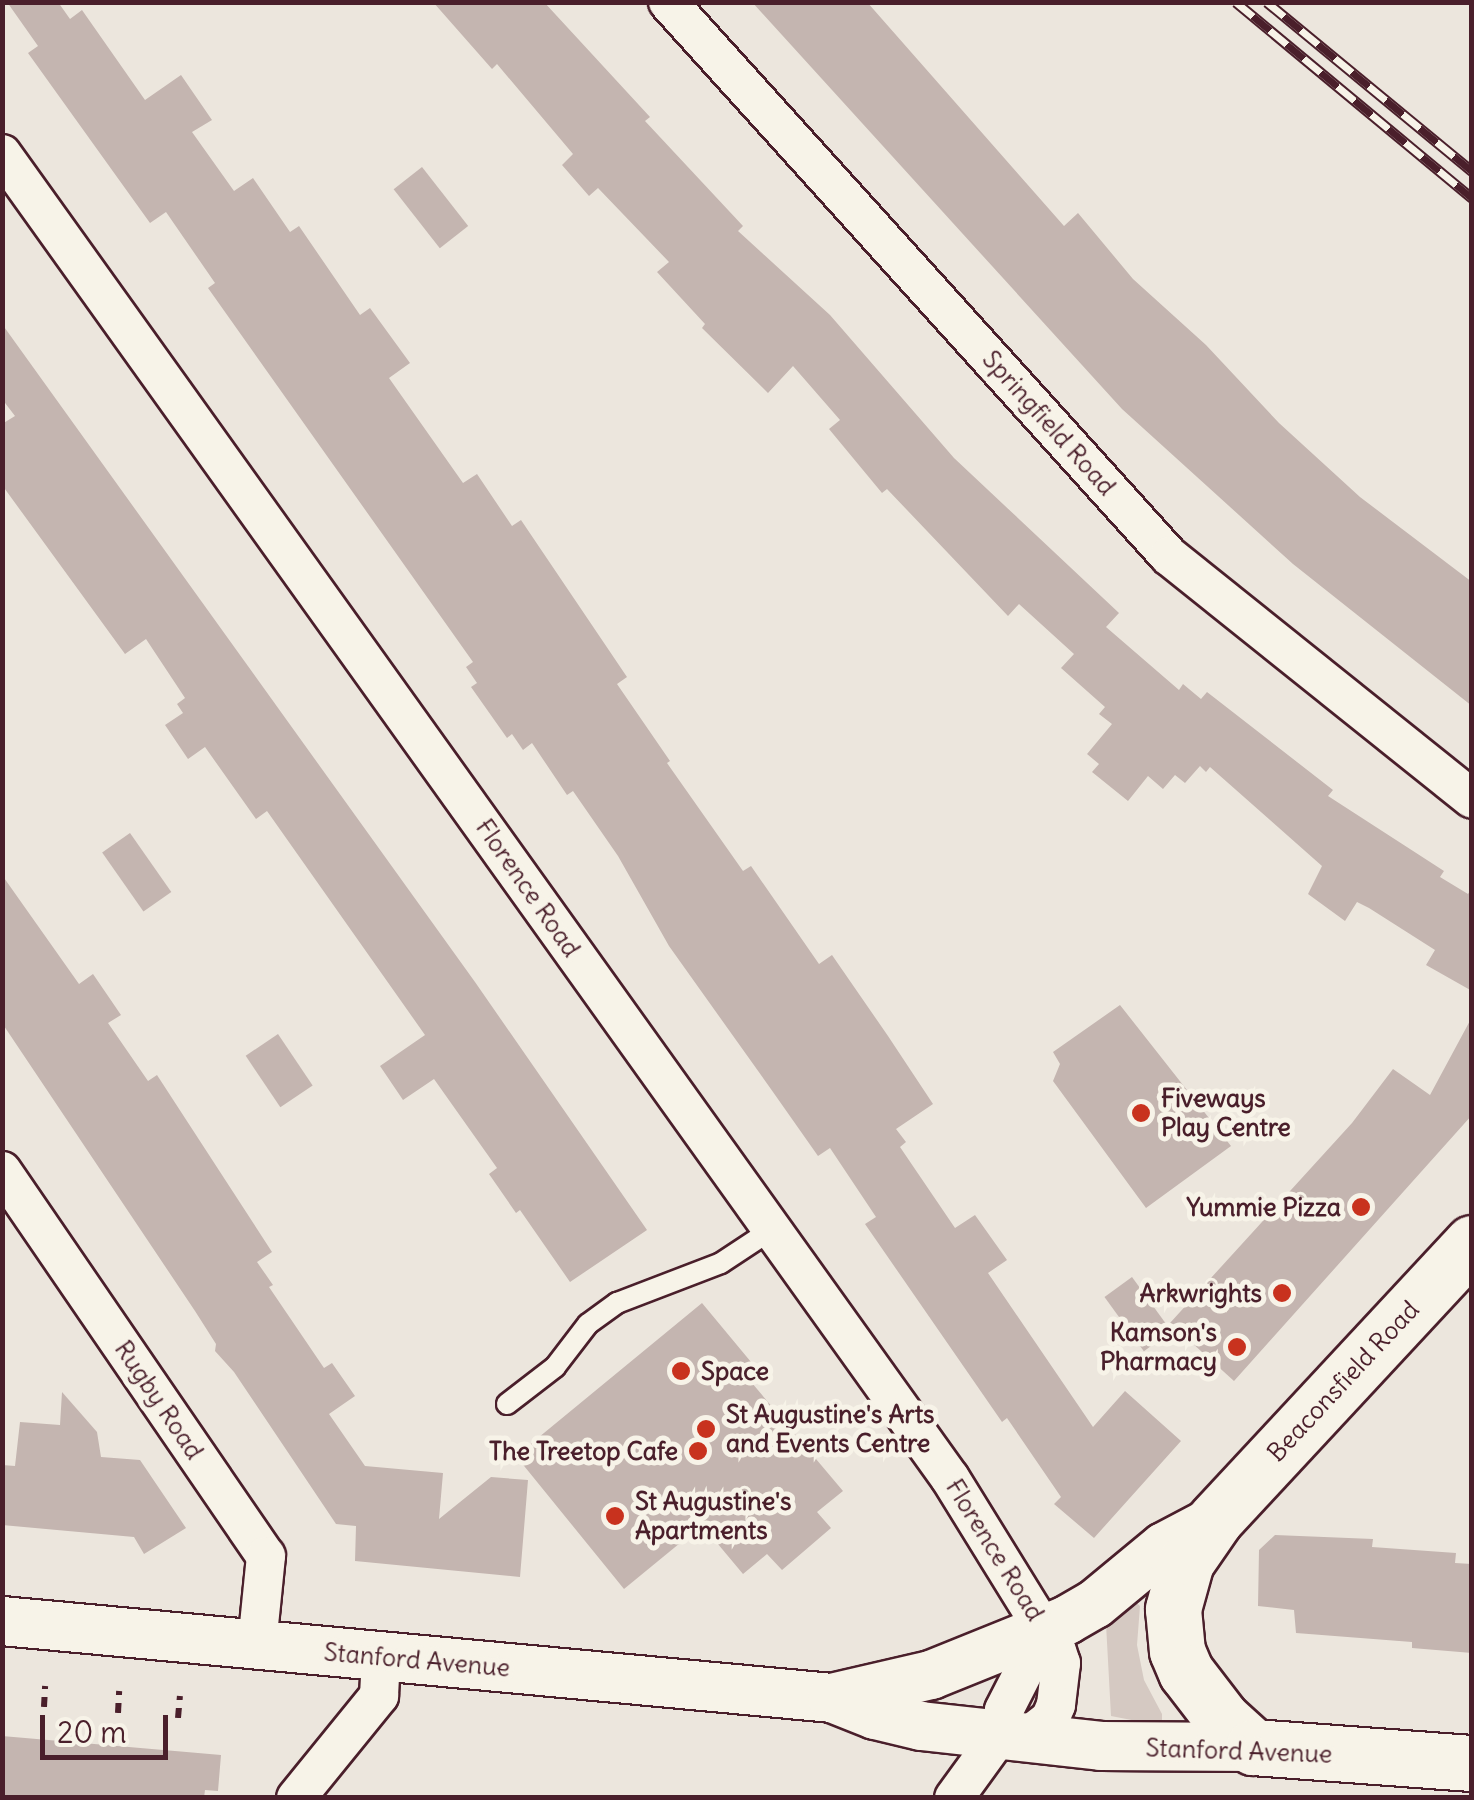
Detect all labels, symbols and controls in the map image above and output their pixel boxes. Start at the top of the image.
street label: Springfield Road [976,344,1122,502]
street label: Florence Road [469,813,587,963]
place label: Fiveways Play Centre [1161,1084,1291,1143]
marker: Fiveways Play Centre [1130,1102,1152,1124]
place label: Yummie Pizza [1186,1192,1341,1222]
marker: Yummie Pizza [1350,1196,1372,1218]
place label: Arkwrights [1140,1278,1262,1308]
marker: Arkwrights [1271,1282,1293,1304]
street label: Beaconsfield Road [1261,1295,1425,1467]
place label: Kamson's Pharmacy [1100,1318,1217,1377]
street label: Rugby Road [108,1335,210,1465]
marker: Kamson's Pharmacy [1226,1336,1248,1358]
place label: Space [701,1356,769,1386]
marker: Space [670,1360,692,1382]
place label: St Augustine's Arts and Events Centre [726,1400,934,1459]
marker: St Augustine's Arts and Events Centre [695,1418,717,1440]
place label: The Treetop Cafe [489,1436,678,1466]
marker: The Treetop Cafe [687,1440,709,1462]
street label: Florence Road [939,1474,1051,1626]
place label: St Augustine's Apartments [635,1487,791,1546]
marker: St Augustine's Apartments [604,1505,626,1527]
street label: Stanford Avenue [323,1637,511,1683]
scale bar [45,1695,172,1757]
text: 20 m [57,1713,127,1751]
street label: Stanford Avenue [1145,1733,1333,1769]

